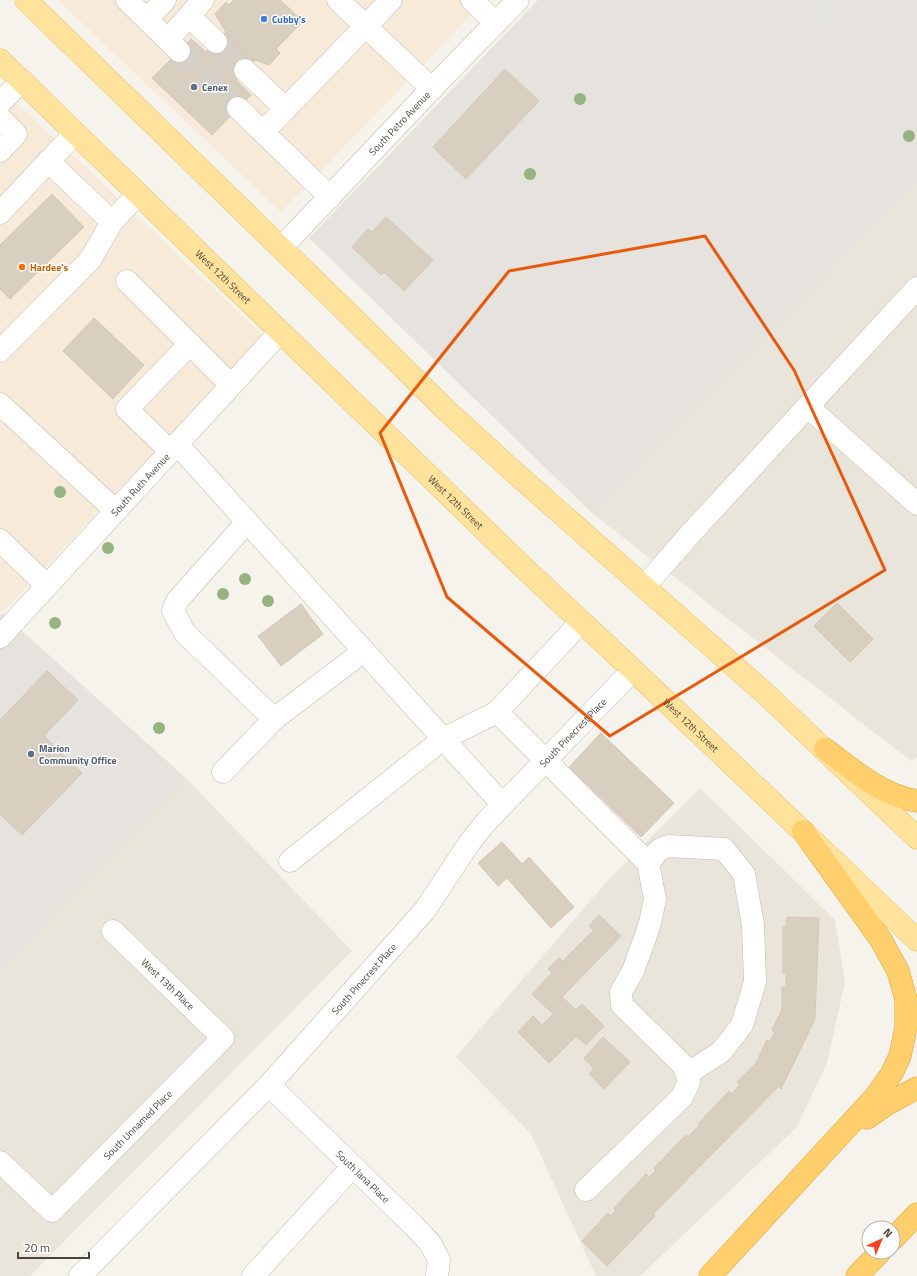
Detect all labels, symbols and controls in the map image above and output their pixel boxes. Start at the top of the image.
place label: Cubby's [272,12,306,27]
marker: Cubby's [259,14,269,24]
place label: Cenex [202,80,228,95]
marker: Cenex [189,82,199,92]
street label: South Petro Avenue [365,88,434,159]
street label: West 12th Street [192,246,254,308]
place label: Hardee's [30,260,69,275]
marker: Hardee's [17,262,27,272]
street label: South Ruth Avenue [107,450,173,520]
street label: West 12th Street [424,472,487,533]
street label: South Pinecrest Place [536,695,610,771]
street label: West 12th Street [659,695,722,756]
place label: Marion Community Office [39,741,117,768]
marker: Marion Community Office [26,749,36,759]
street label: South Pinecrest Place [328,940,400,1018]
street label: West 13th Place [138,955,198,1014]
street label: South Unnamed Place [100,1087,176,1163]
street label: South Jana Place [332,1147,393,1207]
north arrow [861,1220,901,1260]
text: N [880,1224,896,1241]
scale bar [18,1234,89,1260]
text: 20 m [24,1238,50,1257]

